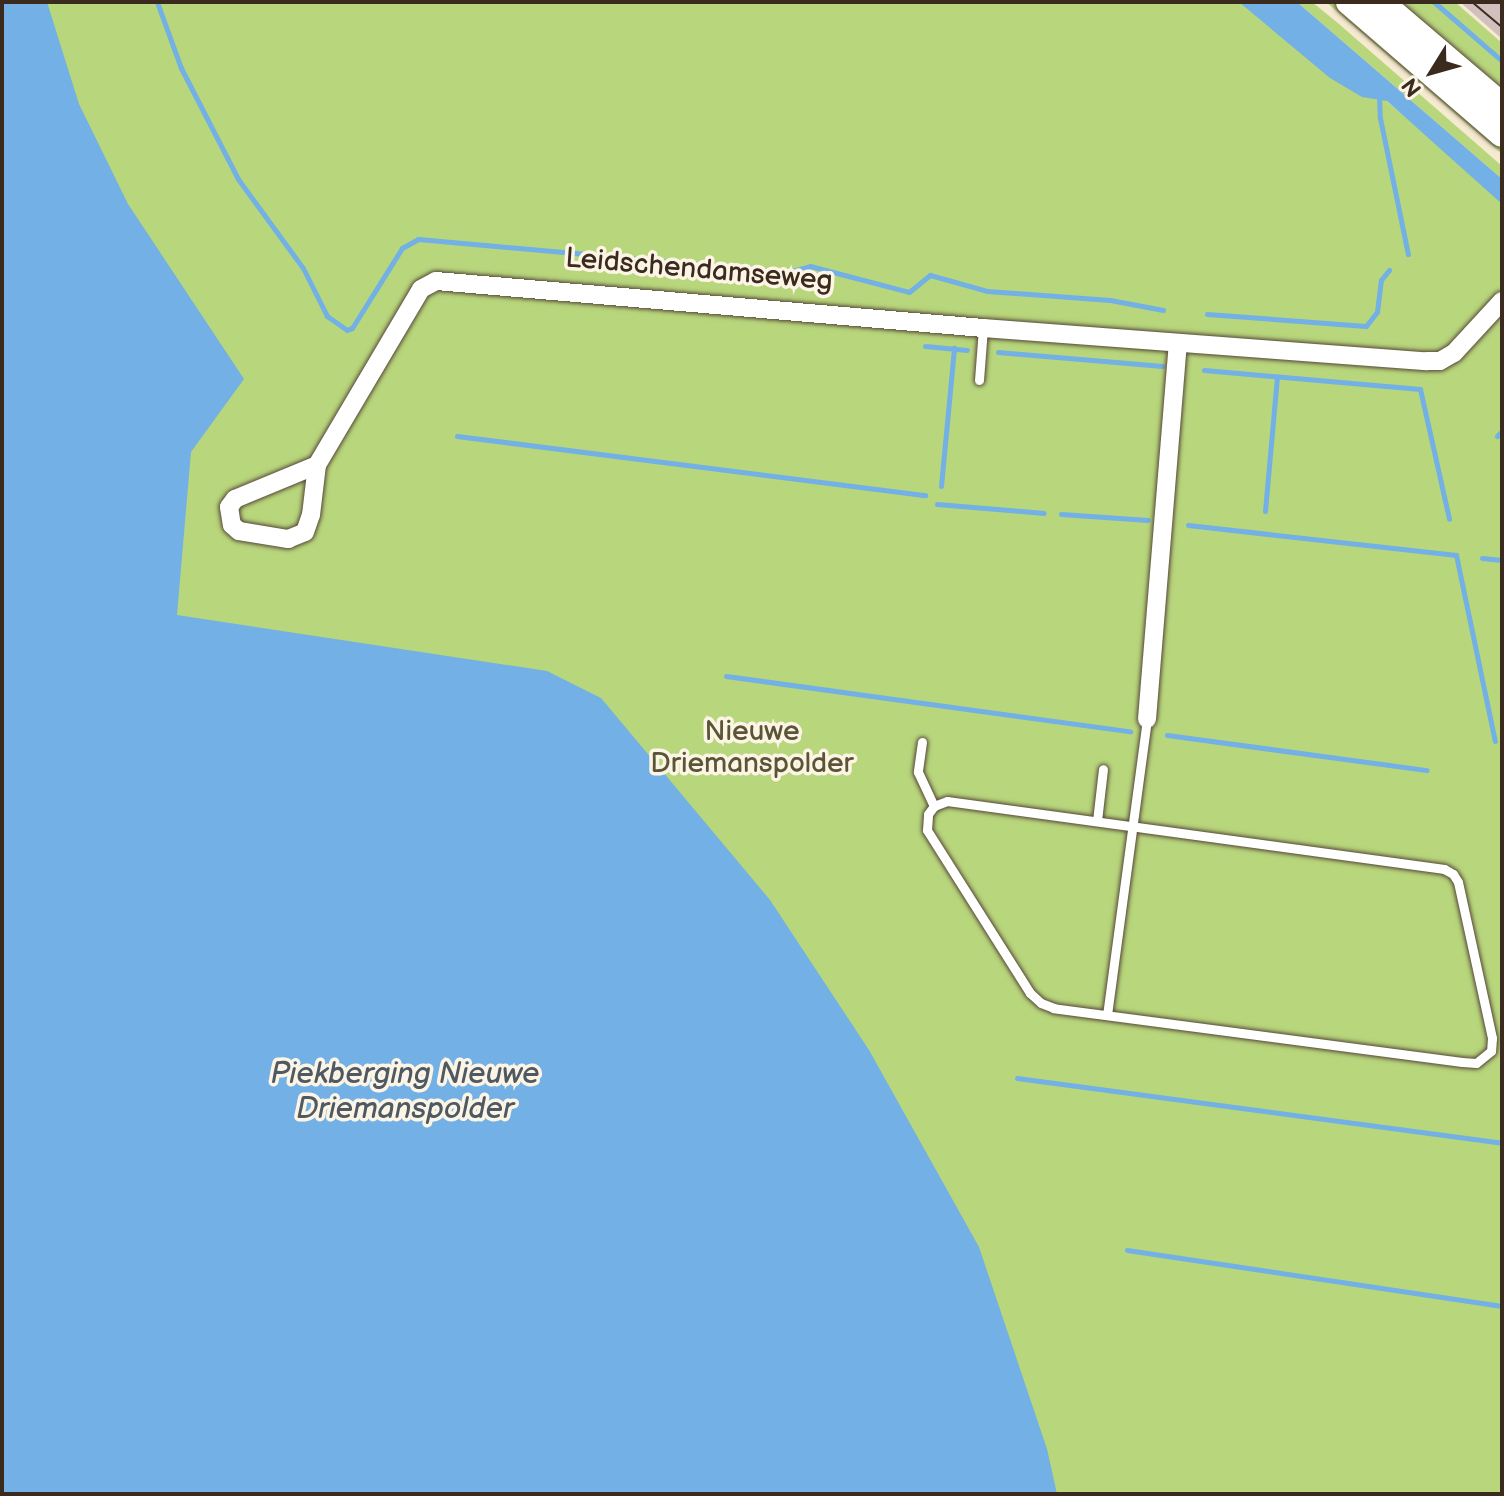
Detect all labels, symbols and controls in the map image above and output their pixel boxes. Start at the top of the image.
north arrow [1392,32,1472,112]
text: N [1397,72,1428,101]
street label: Leidschendamseweg [564,242,834,298]
park label: Nieuwe Driemanspolder [650,715,854,781]
water label: Piekberging Nieuwe Driemanspolder [271,1056,539,1126]

